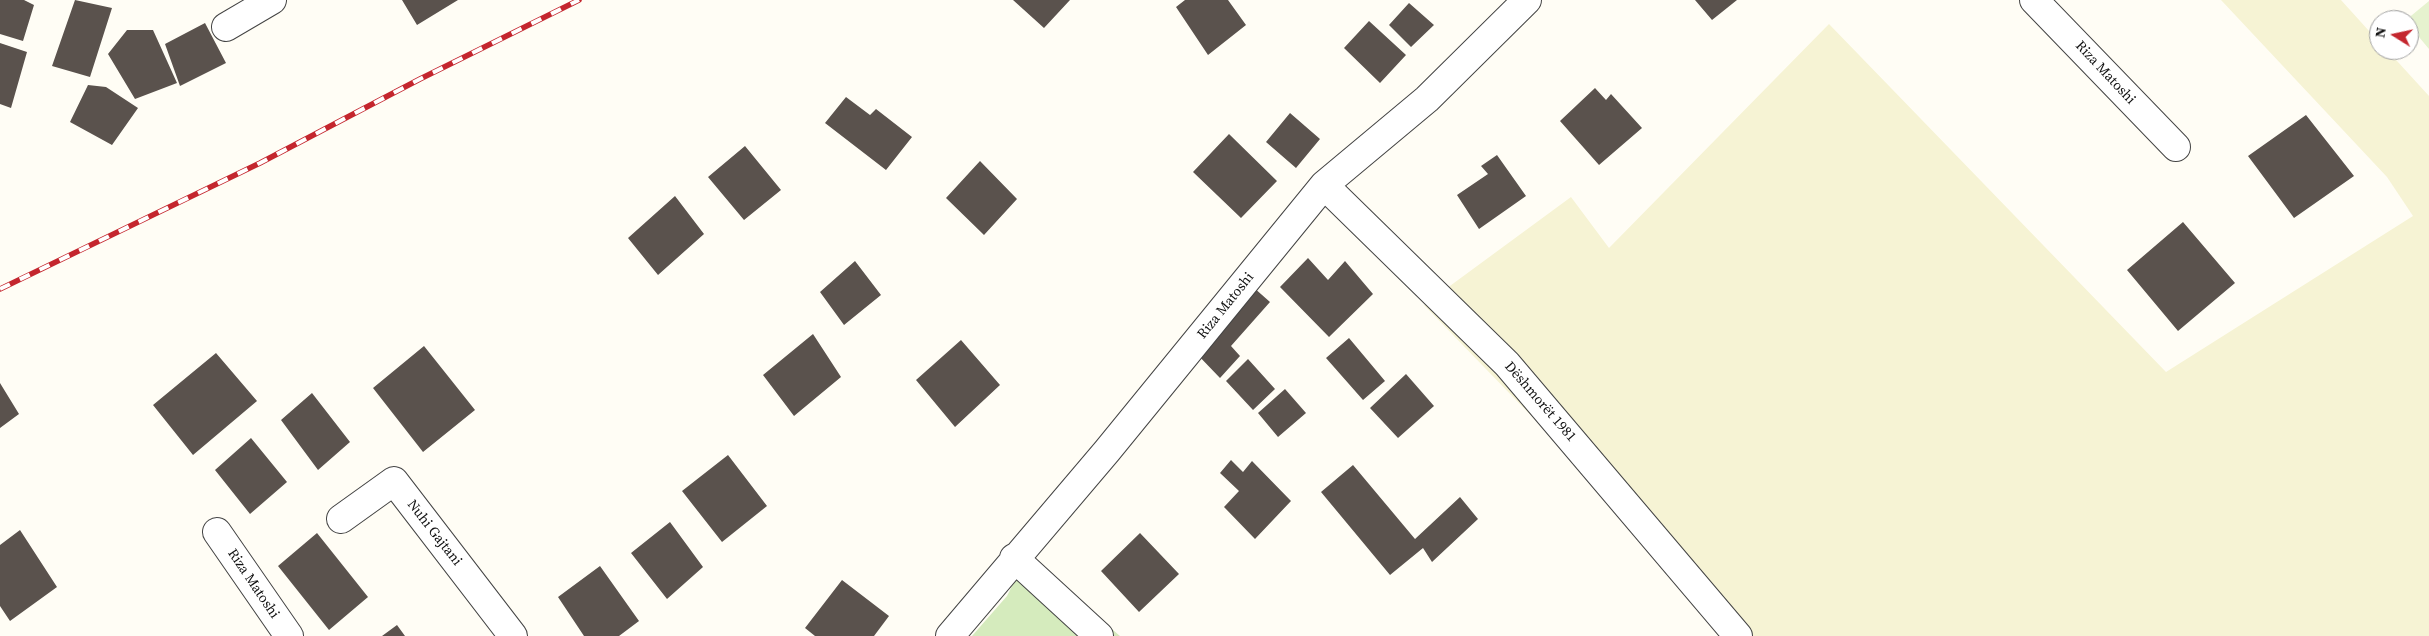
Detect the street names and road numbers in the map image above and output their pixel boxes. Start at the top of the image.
street label: Riza Matoshi [2071,38,2139,108]
street label: Riza Matoshi [1194,270,1258,342]
street label: Dëshmorët 1981 [1501,359,1579,445]
street label: Nuhi Gajtani [403,497,465,569]
street label: Riza Matoshi [224,546,282,622]

